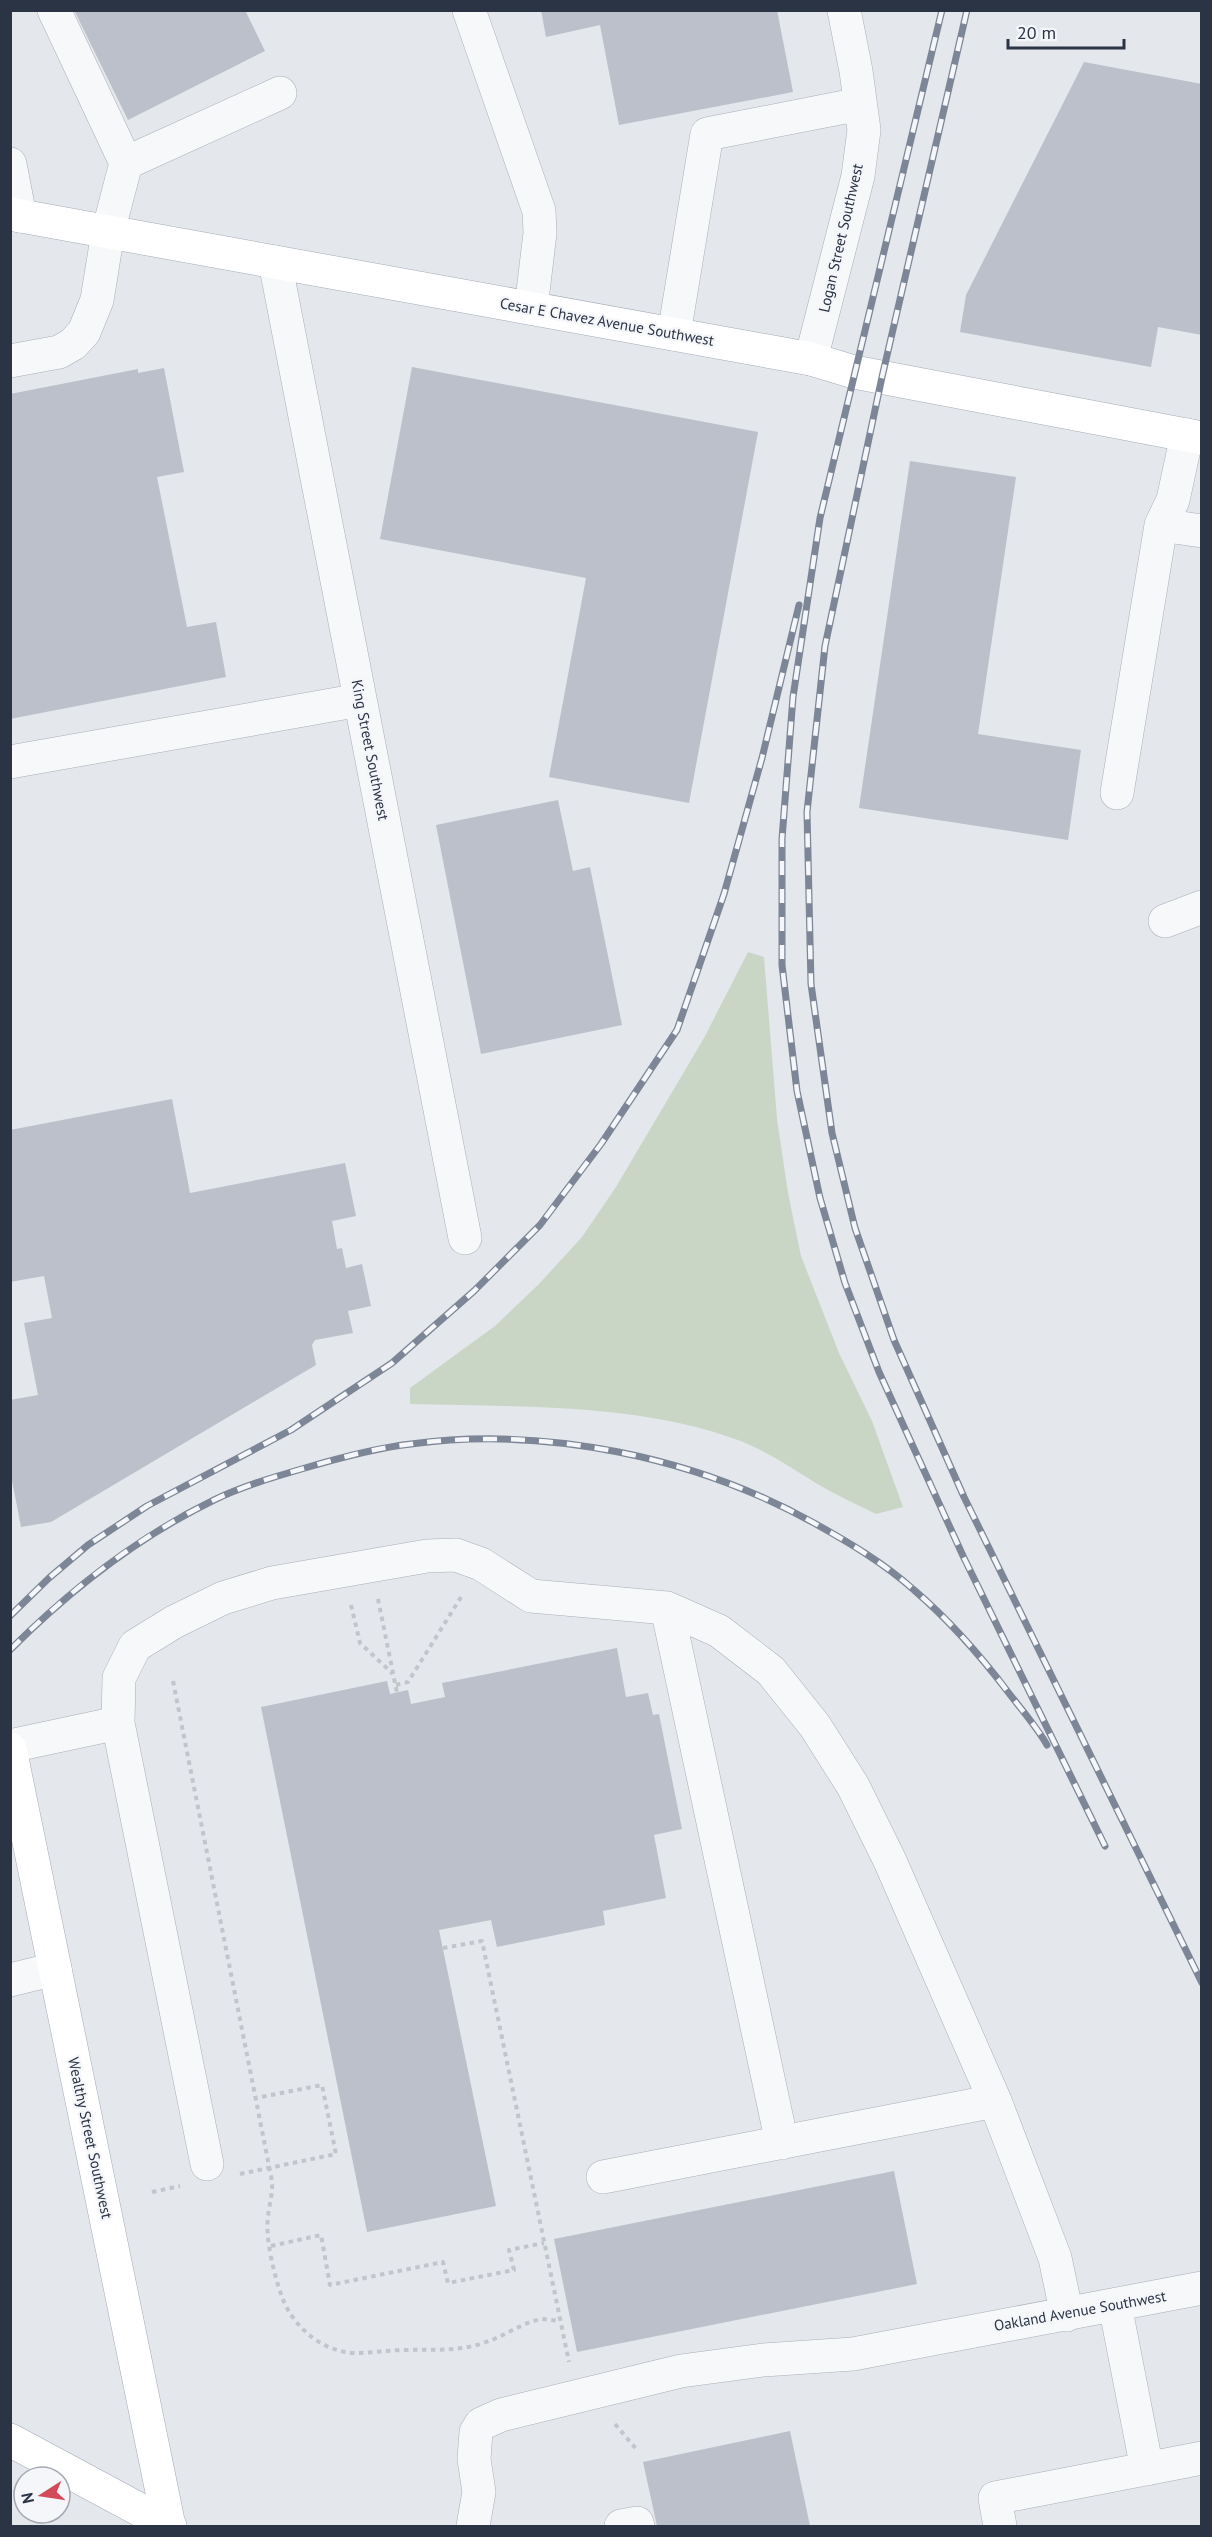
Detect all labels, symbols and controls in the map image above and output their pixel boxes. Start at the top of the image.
scale bar [1008,12,1124,50]
text: 20 m [1017,21,1056,44]
street label: Logan Street Southwest [814,162,867,314]
street label: Cesar E Chavez Avenue Southwest [498,293,716,350]
street label: King Street Southwest [348,678,393,822]
street label: Wealthy Street Southwest [64,2055,117,2220]
street label: Oakland Avenue Southwest [992,2286,1168,2335]
north arrow [12,2465,72,2525]
text: N [16,2491,38,2505]

